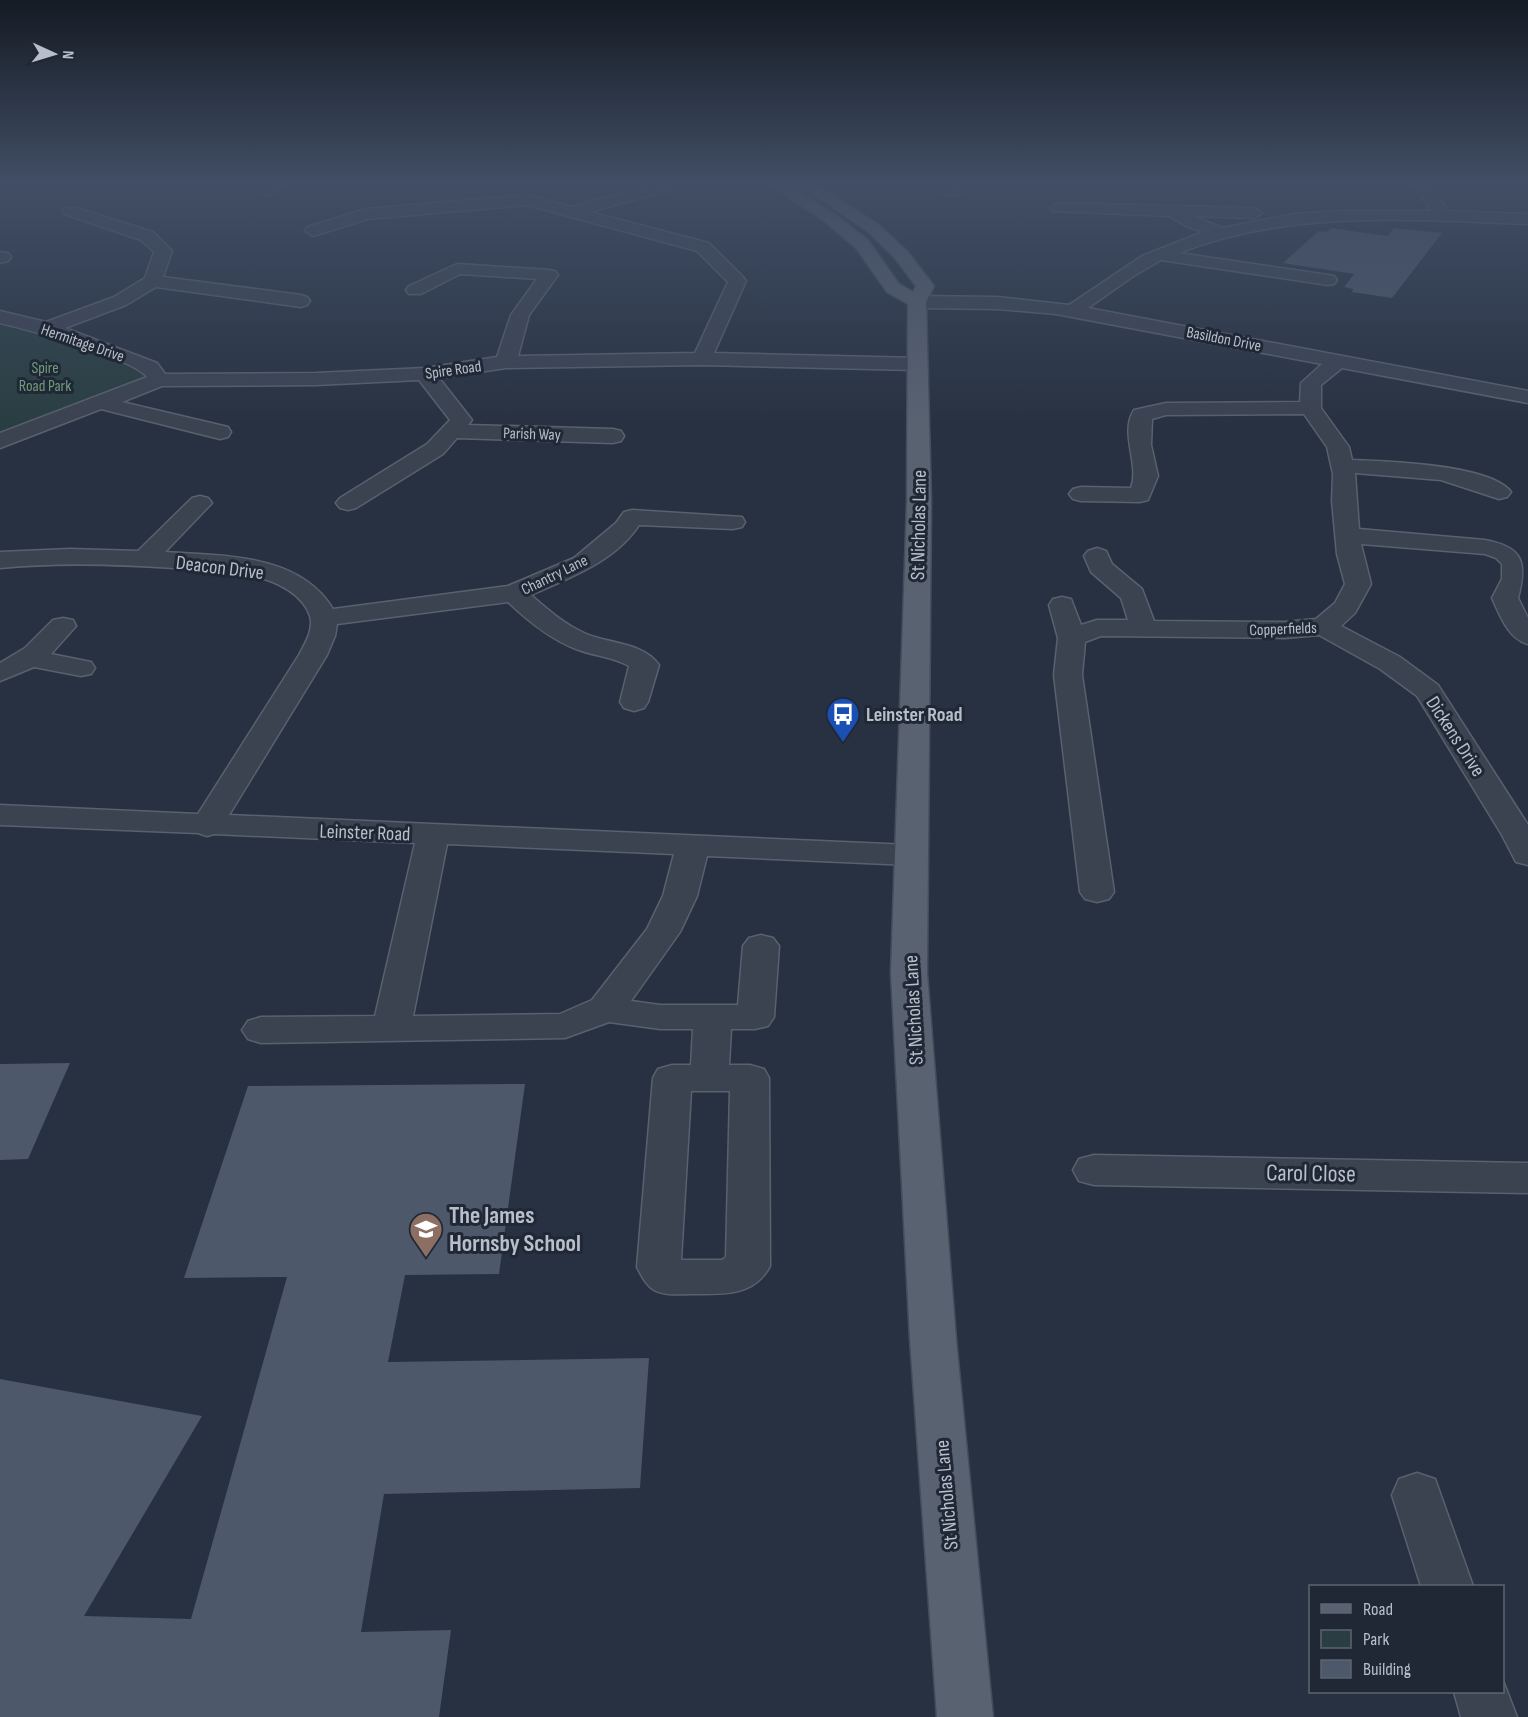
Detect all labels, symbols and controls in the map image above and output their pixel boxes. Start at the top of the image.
north arrow [24,24,84,84]
text: N [58,50,77,60]
street label: Hermitage Drive [38,320,127,366]
street label: Basildon Drive [1185,323,1263,356]
street label: Spire Road [424,357,482,384]
park label: Spire Road Park [19,359,71,396]
street label: Parish Way [503,424,561,445]
street label: St Nicholas Lane [906,470,932,580]
street label: Deacon Drive [175,551,265,585]
street label: Chantry Lane [518,551,591,600]
street label: Copperfields [1249,619,1317,640]
street label: Dickens Drive [1420,692,1490,781]
bus stop icon: Leinster Road [825,696,861,743]
place label: Leinster Road [866,703,962,727]
street label: Leinster Road [319,819,411,847]
street label: St Nicholas Lane [899,954,929,1066]
street label: Carol Close [1266,1158,1356,1189]
place label: The James Hornsby School [449,1201,581,1258]
school or university icon: The James Hornsby School [408,1211,444,1258]
street label: St Nicholas Lane [930,1439,964,1551]
legend [1309,1585,1504,1693]
text: Road [1363,1599,1393,1620]
text: Park [1363,1629,1389,1650]
text: Building [1363,1659,1411,1680]

